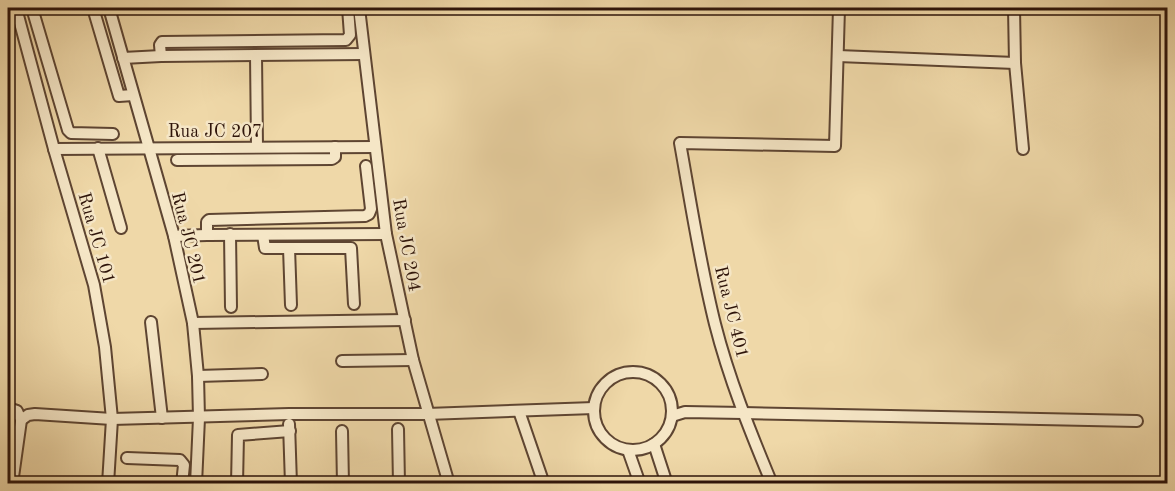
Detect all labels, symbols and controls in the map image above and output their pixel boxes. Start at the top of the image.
street label: Rua JC 207 [168,123,262,141]
street label: Rua JC 101 [74,190,118,286]
street label: Rua JC 201 [168,190,208,286]
street label: Rua JC 204 [389,197,423,293]
street label: Rua JC 401 [711,264,751,360]

